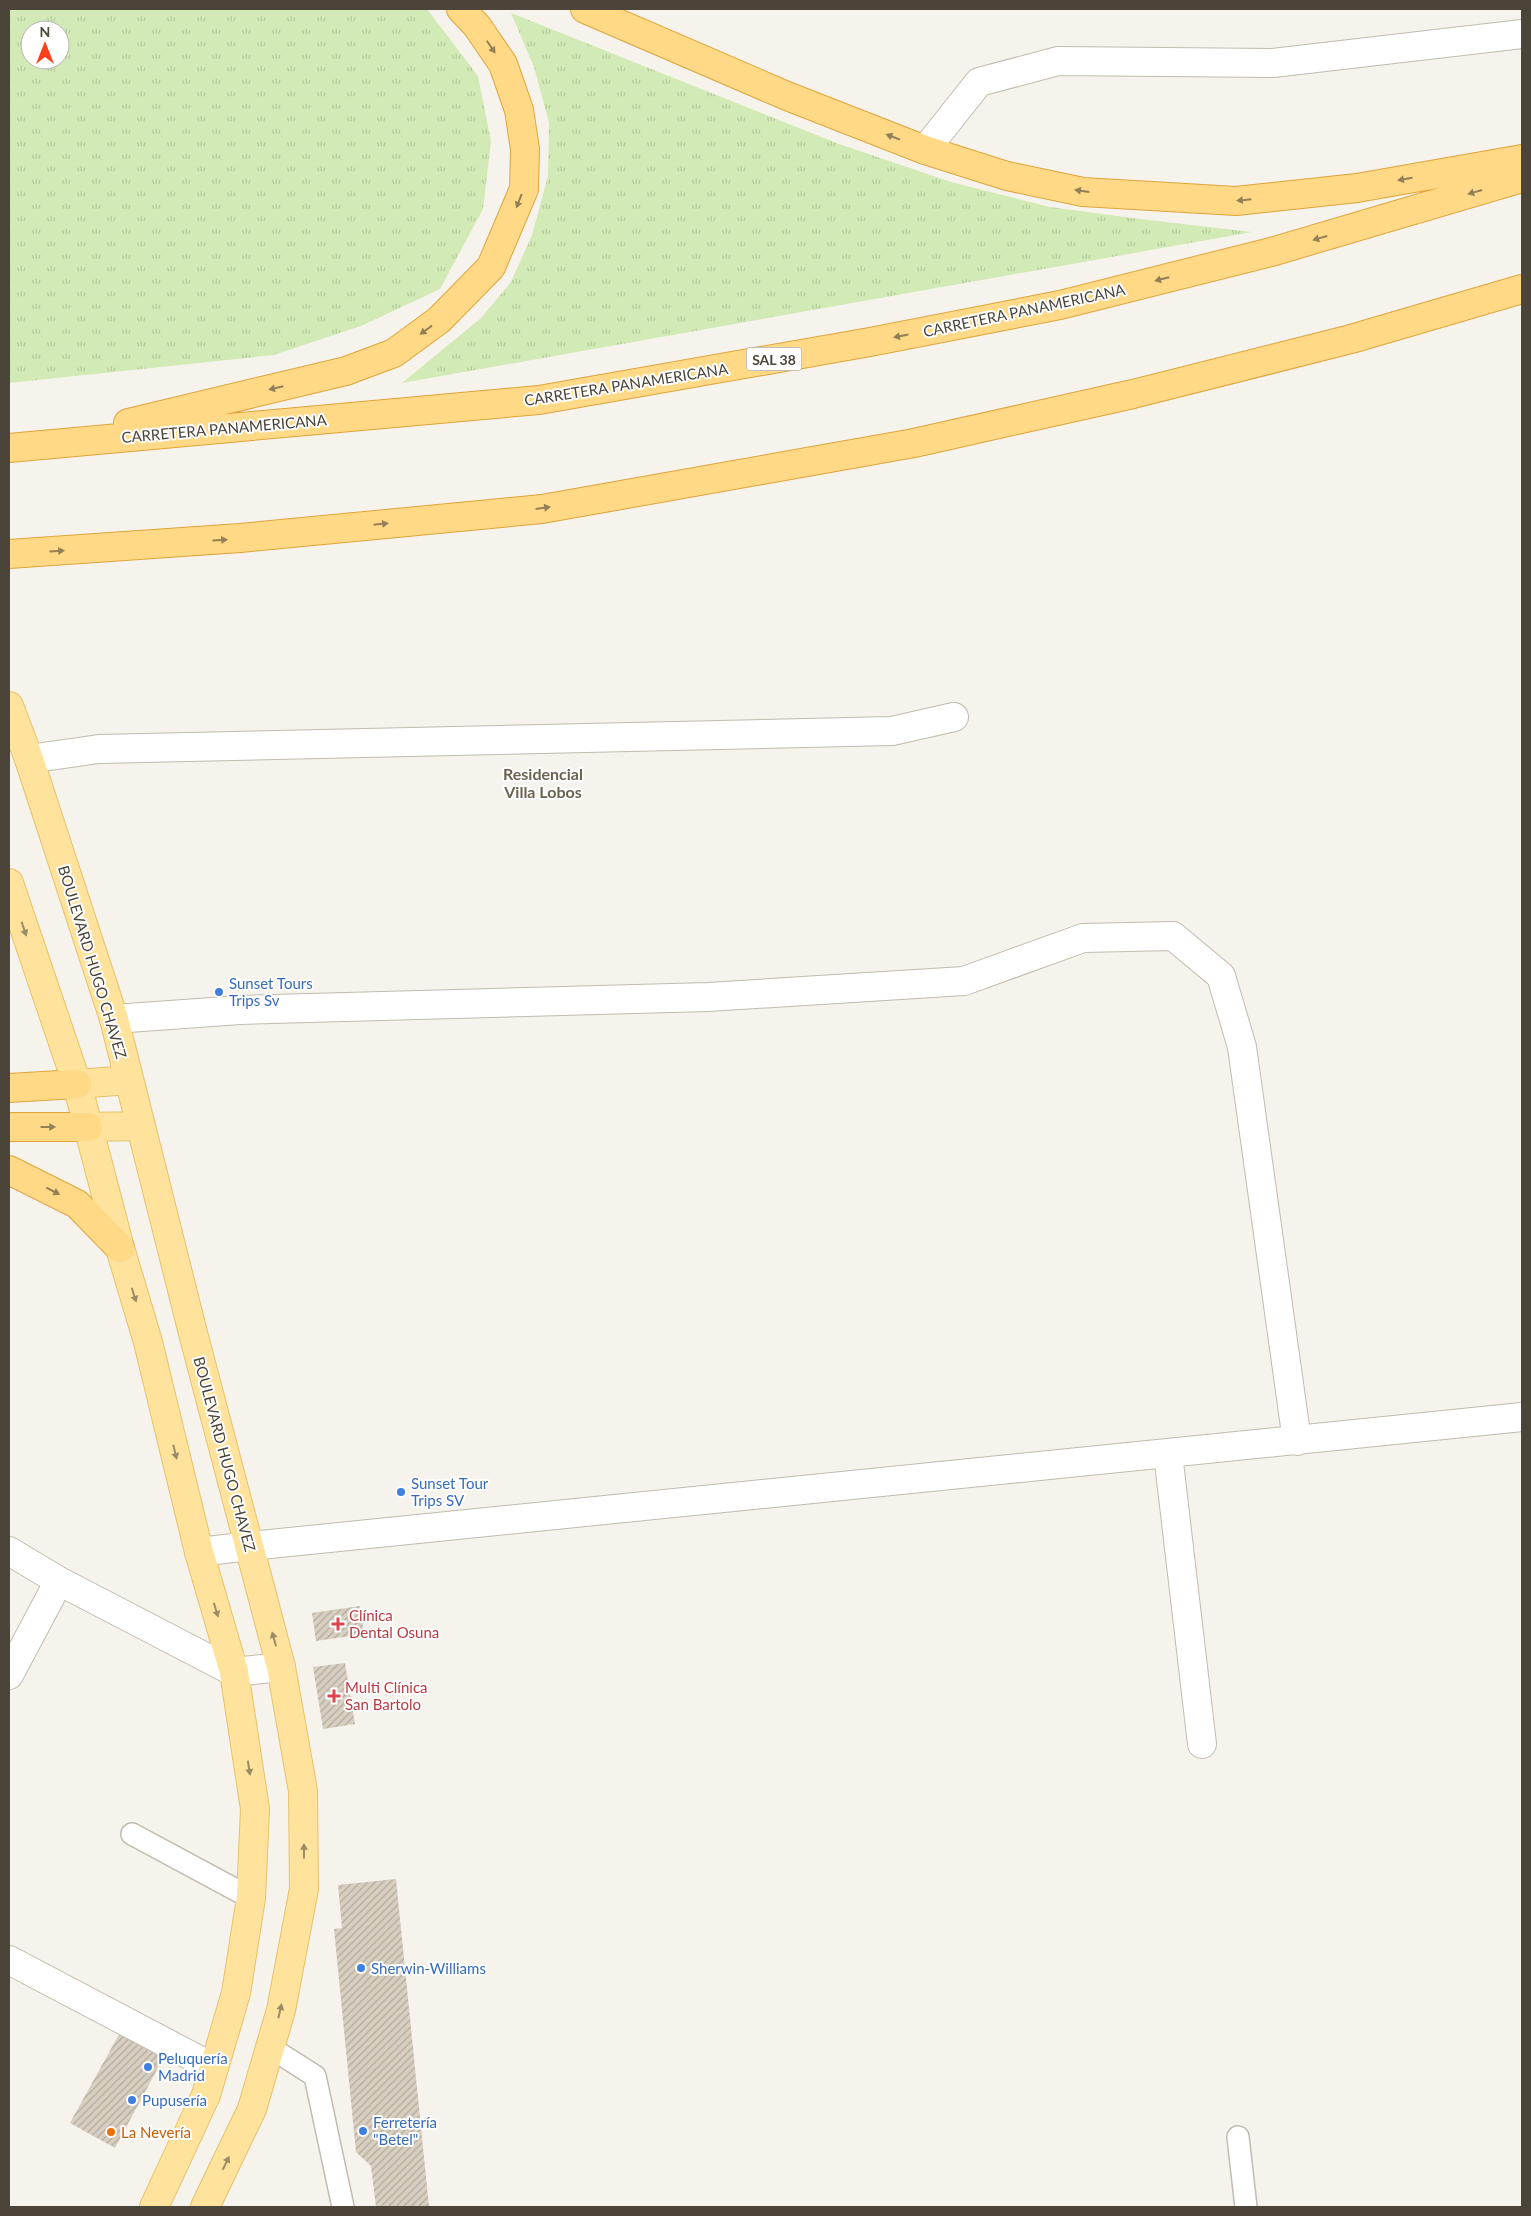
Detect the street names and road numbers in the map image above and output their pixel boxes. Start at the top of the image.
street label: CARRETERA PANAMERICANA [921,280,1127,340]
road number: SAL 38 [746,348,802,370]
street label: CARRETERA PANAMERICANA [523,359,730,409]
street label: CARRETERA PANAMERICANA [121,410,328,446]
street label: BOULEVARD HUGO CHAVEZ [55,863,131,1061]
street label: BOULEVARD HUGO CHAVEZ [190,1354,260,1554]

